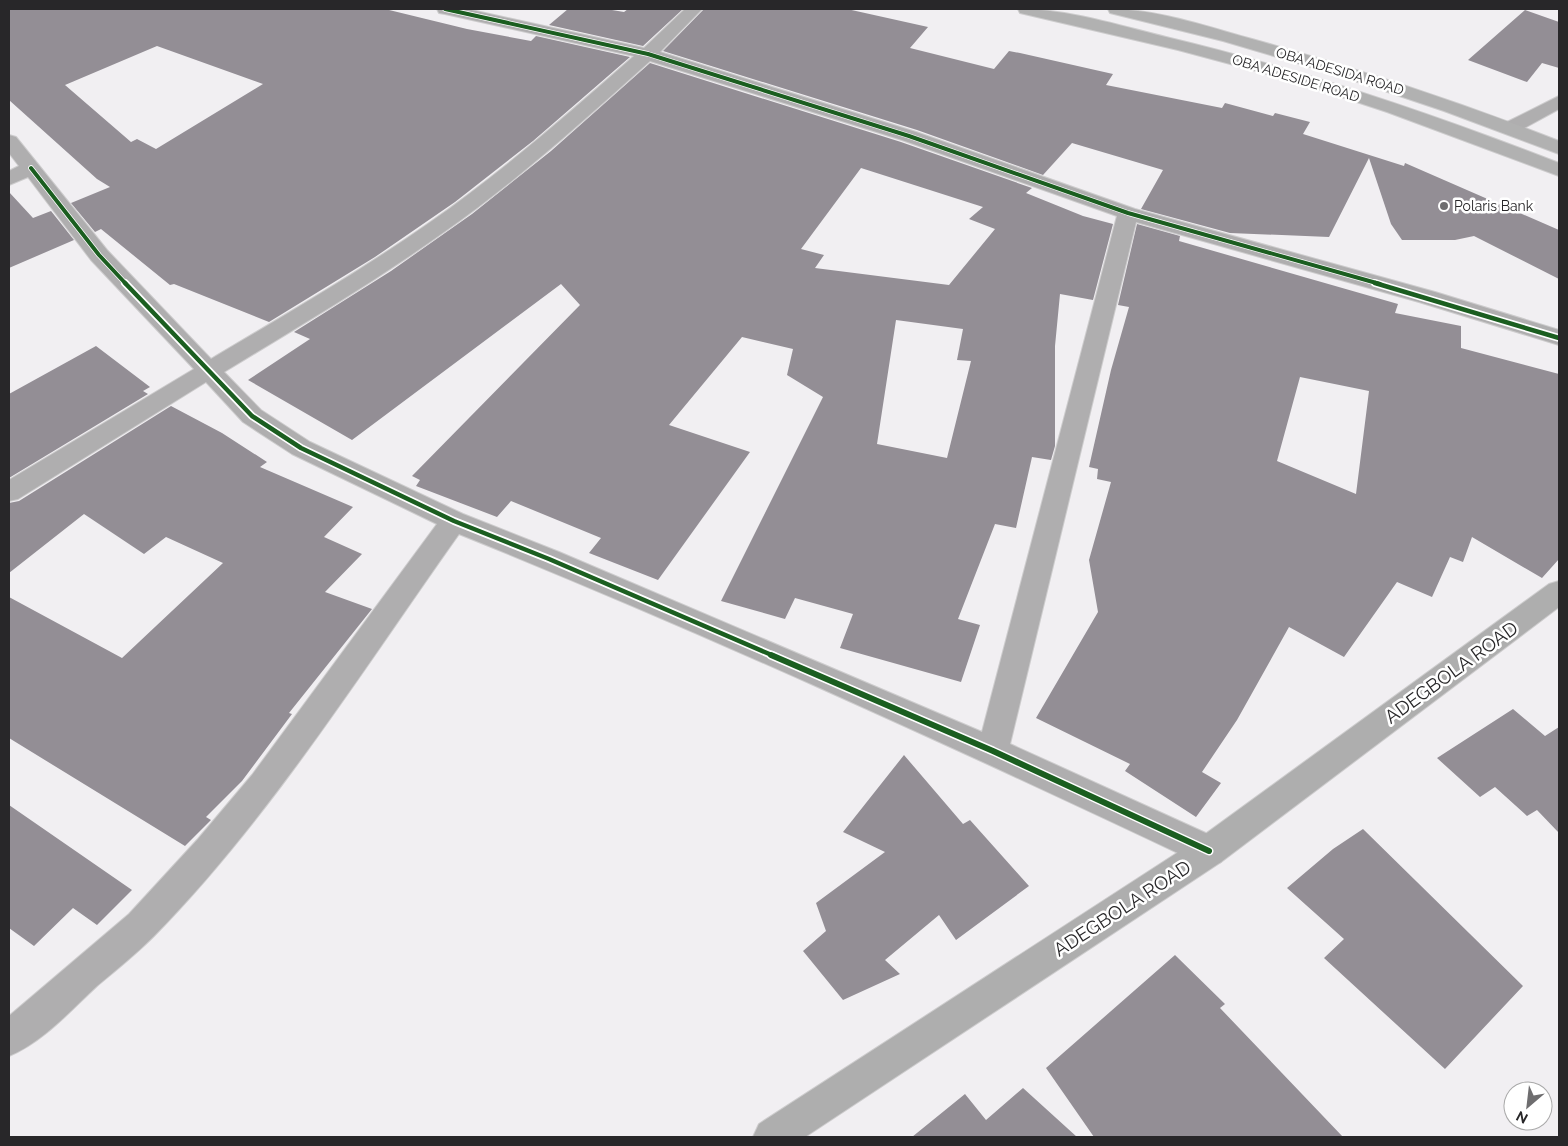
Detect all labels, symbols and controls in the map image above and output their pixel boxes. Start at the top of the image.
street label: OBA ADESIDA ROAD [1274,44,1406,98]
street label: OBA ADESIDE ROAD [1230,51,1362,105]
place label: Polaris Bank [1454,198,1534,214]
marker: Polaris Bank [1438,200,1450,212]
street label: ADEGBOLA ROAD [1380,616,1522,728]
street label: ADEGBOLA ROAD [1049,855,1195,961]
north arrow [1503,1081,1553,1131]
text: N [1513,1108,1530,1127]

